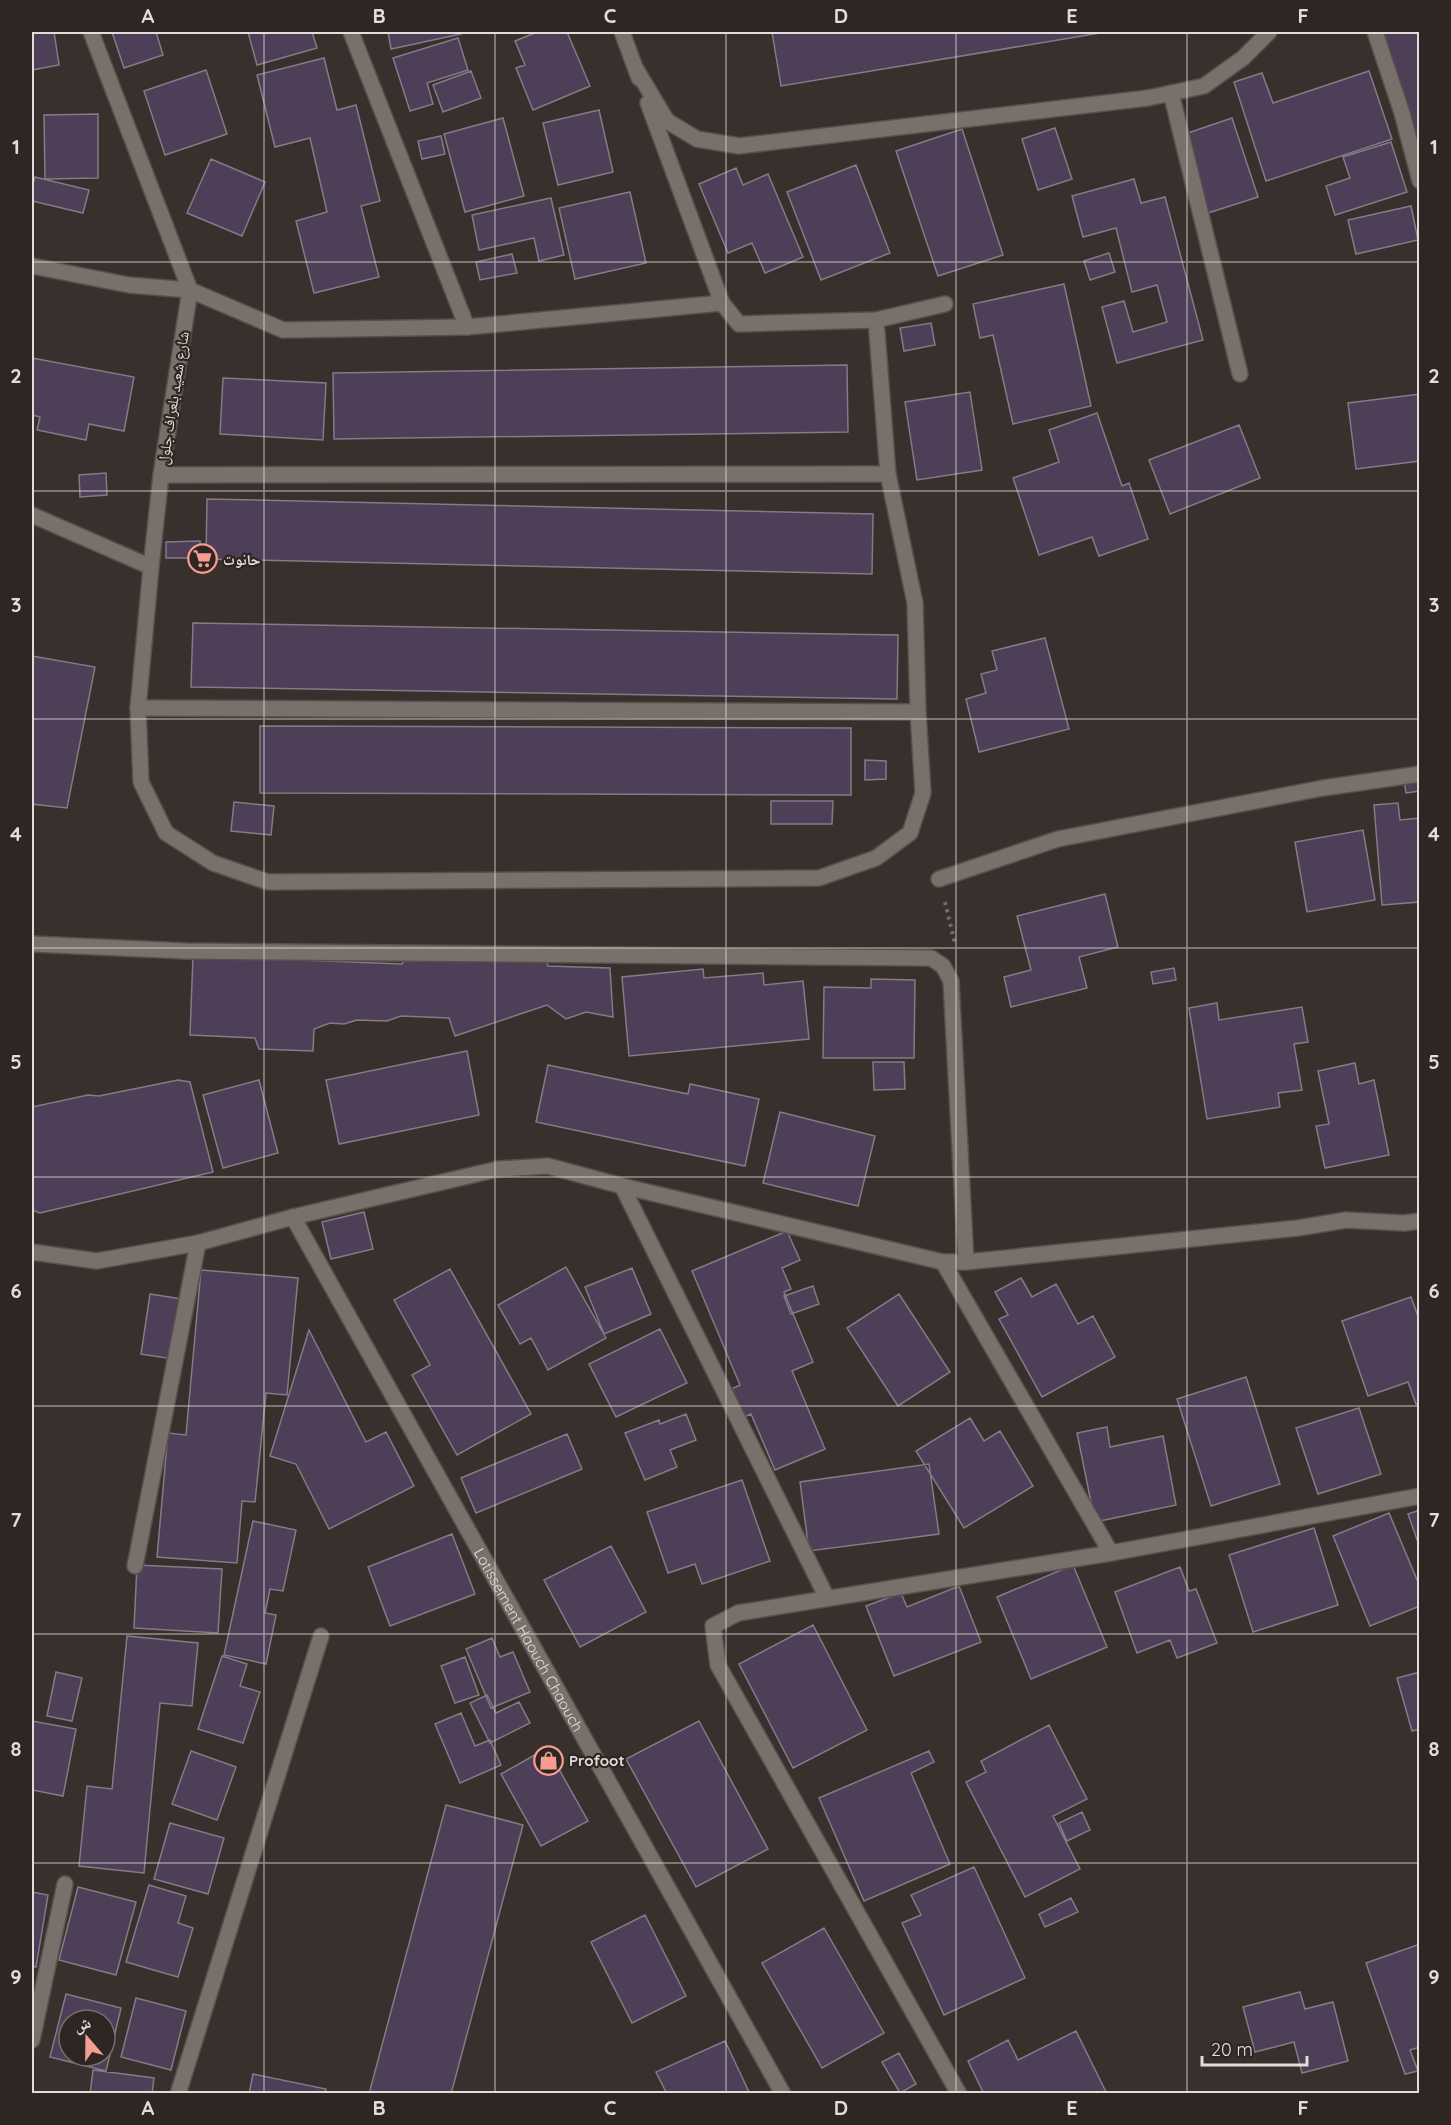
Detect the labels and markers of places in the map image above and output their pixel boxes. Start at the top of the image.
supermarket icon: حانوت [186,543,218,575]
place label: حانوت [223,550,261,569]
shop icon: Profoot [532,1744,564,1776]
place label: Profoot [569,1751,625,1770]

